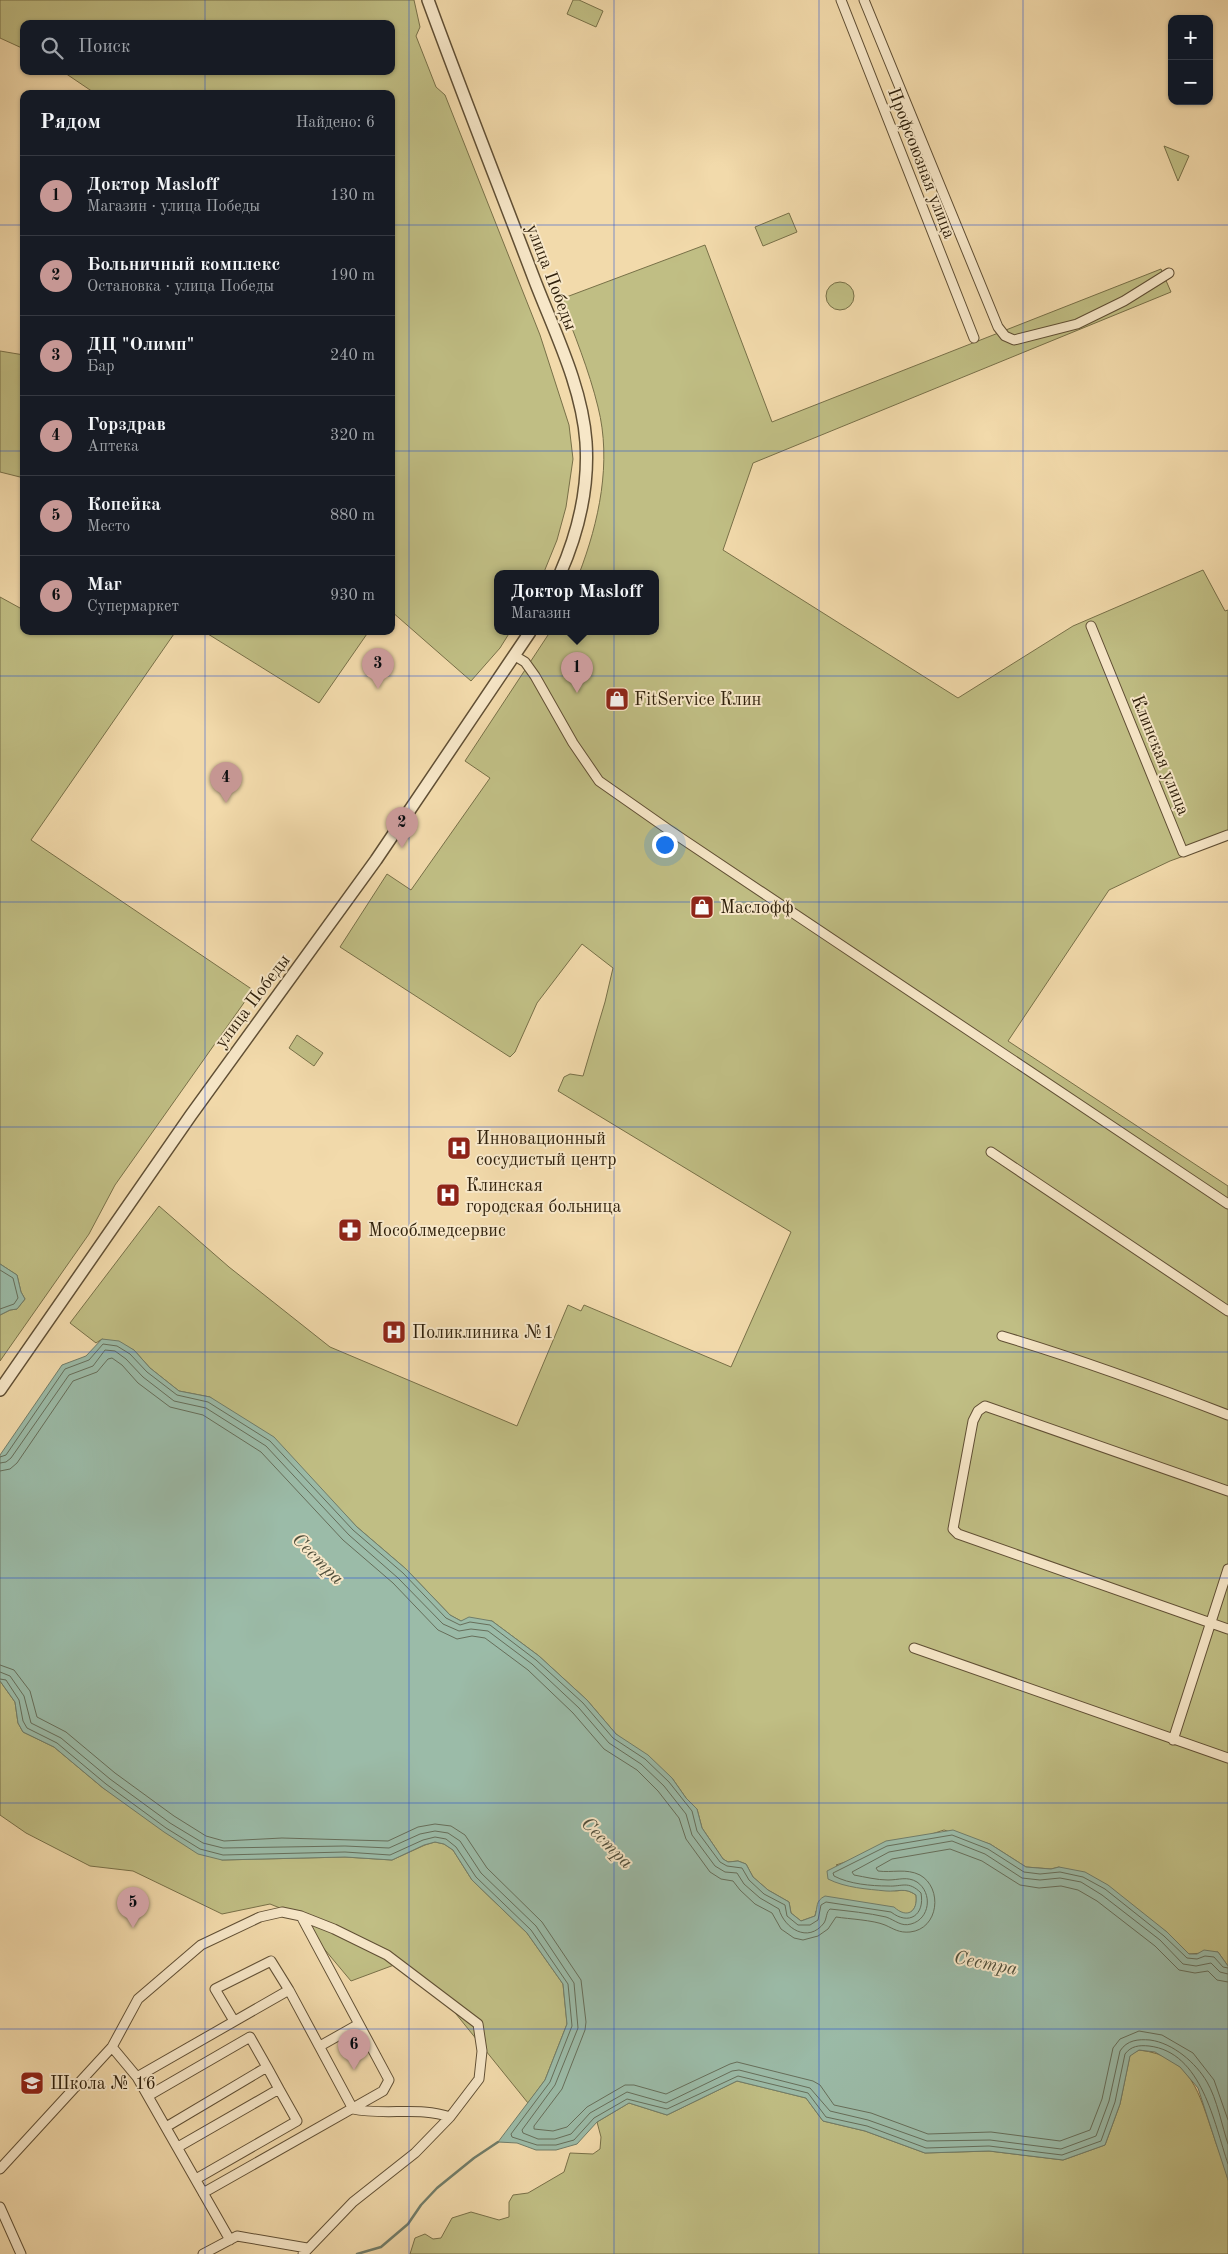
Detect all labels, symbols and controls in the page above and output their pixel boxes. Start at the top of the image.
map controls [1168,15,1213,105]
button: + [1168,15,1213,60]
search box [20,20,395,75]
icon: search [38,34,66,62]
text: Поиск [78,38,130,57]
button: − [1168,60,1213,105]
street label: Профсоюзная улица [883,85,958,242]
text: Рядом [40,112,101,133]
text: Найдено: 6 [296,115,375,131]
text: Доктор Masloff [87,176,219,195]
text: 1 [51,188,61,204]
text: 130 m [330,188,375,204]
text: Магазин · улица Победы [87,199,260,215]
street label: улица Победы [523,222,580,333]
text: Больничный комплекс [87,256,280,275]
text: 2 [51,268,61,284]
text: 190 m [330,268,375,284]
text: Остановка · улица Победы [87,279,274,295]
text: ДЦ "Олимп" [87,336,194,355]
text: 3 [51,348,61,364]
text: 240 m [330,348,375,364]
text: Бар [87,359,115,375]
text: Горздрав [87,416,166,435]
text: 4 [51,428,61,444]
text: 320 m [330,428,375,444]
text: Аптека [87,439,139,455]
text: Копейка [87,496,161,515]
text: 5 [51,508,61,524]
text: 880 m [330,508,375,524]
text: Место [87,519,130,535]
popup [494,570,659,635]
text: Маг [87,576,122,595]
text: Доктор Masloff [511,583,642,602]
text: 6 [51,588,61,604]
text: 930 m [330,588,375,604]
text: Супермаркет [87,599,179,615]
text: Магазин [511,606,571,622]
pin: 3 [362,648,394,689]
pin: 1 [561,652,593,693]
shop icon: FitService Клин [604,686,630,712]
place label: FitService Клин [634,691,762,709]
street label: Клинская улица [1128,693,1192,818]
pin: 4 [210,762,242,803]
pin: 2 [386,807,418,848]
your location [652,832,678,858]
shop icon: Маслофф [689,894,715,920]
place label: Маслофф [720,899,794,918]
street label: улица Победы [212,951,294,1052]
place label: Инновационный сосудистый центр [476,1130,617,1169]
hospital icon: Инновационный сосудистый центр [446,1135,472,1161]
place label: Клинская городская больница [466,1177,621,1216]
hospital icon: Клинская городская больница [435,1182,461,1208]
pharmacy icon: Мособлмедсервис [337,1217,363,1243]
place label: Мособлмедсервис [368,1222,506,1240]
hospital icon: Поликлиника №1 [381,1319,407,1345]
place label: Поликлиника №1 [412,1324,554,1342]
water label: Сестра [288,1530,347,1589]
water label: Сестра [577,1814,636,1873]
pin: 5 [117,1887,149,1928]
water label: Сестра [952,1949,1019,1980]
pin: 6 [338,2029,370,2070]
school or university icon: Школа № 16 [19,2070,45,2096]
place label: Школа № 16 [50,2075,156,2093]

